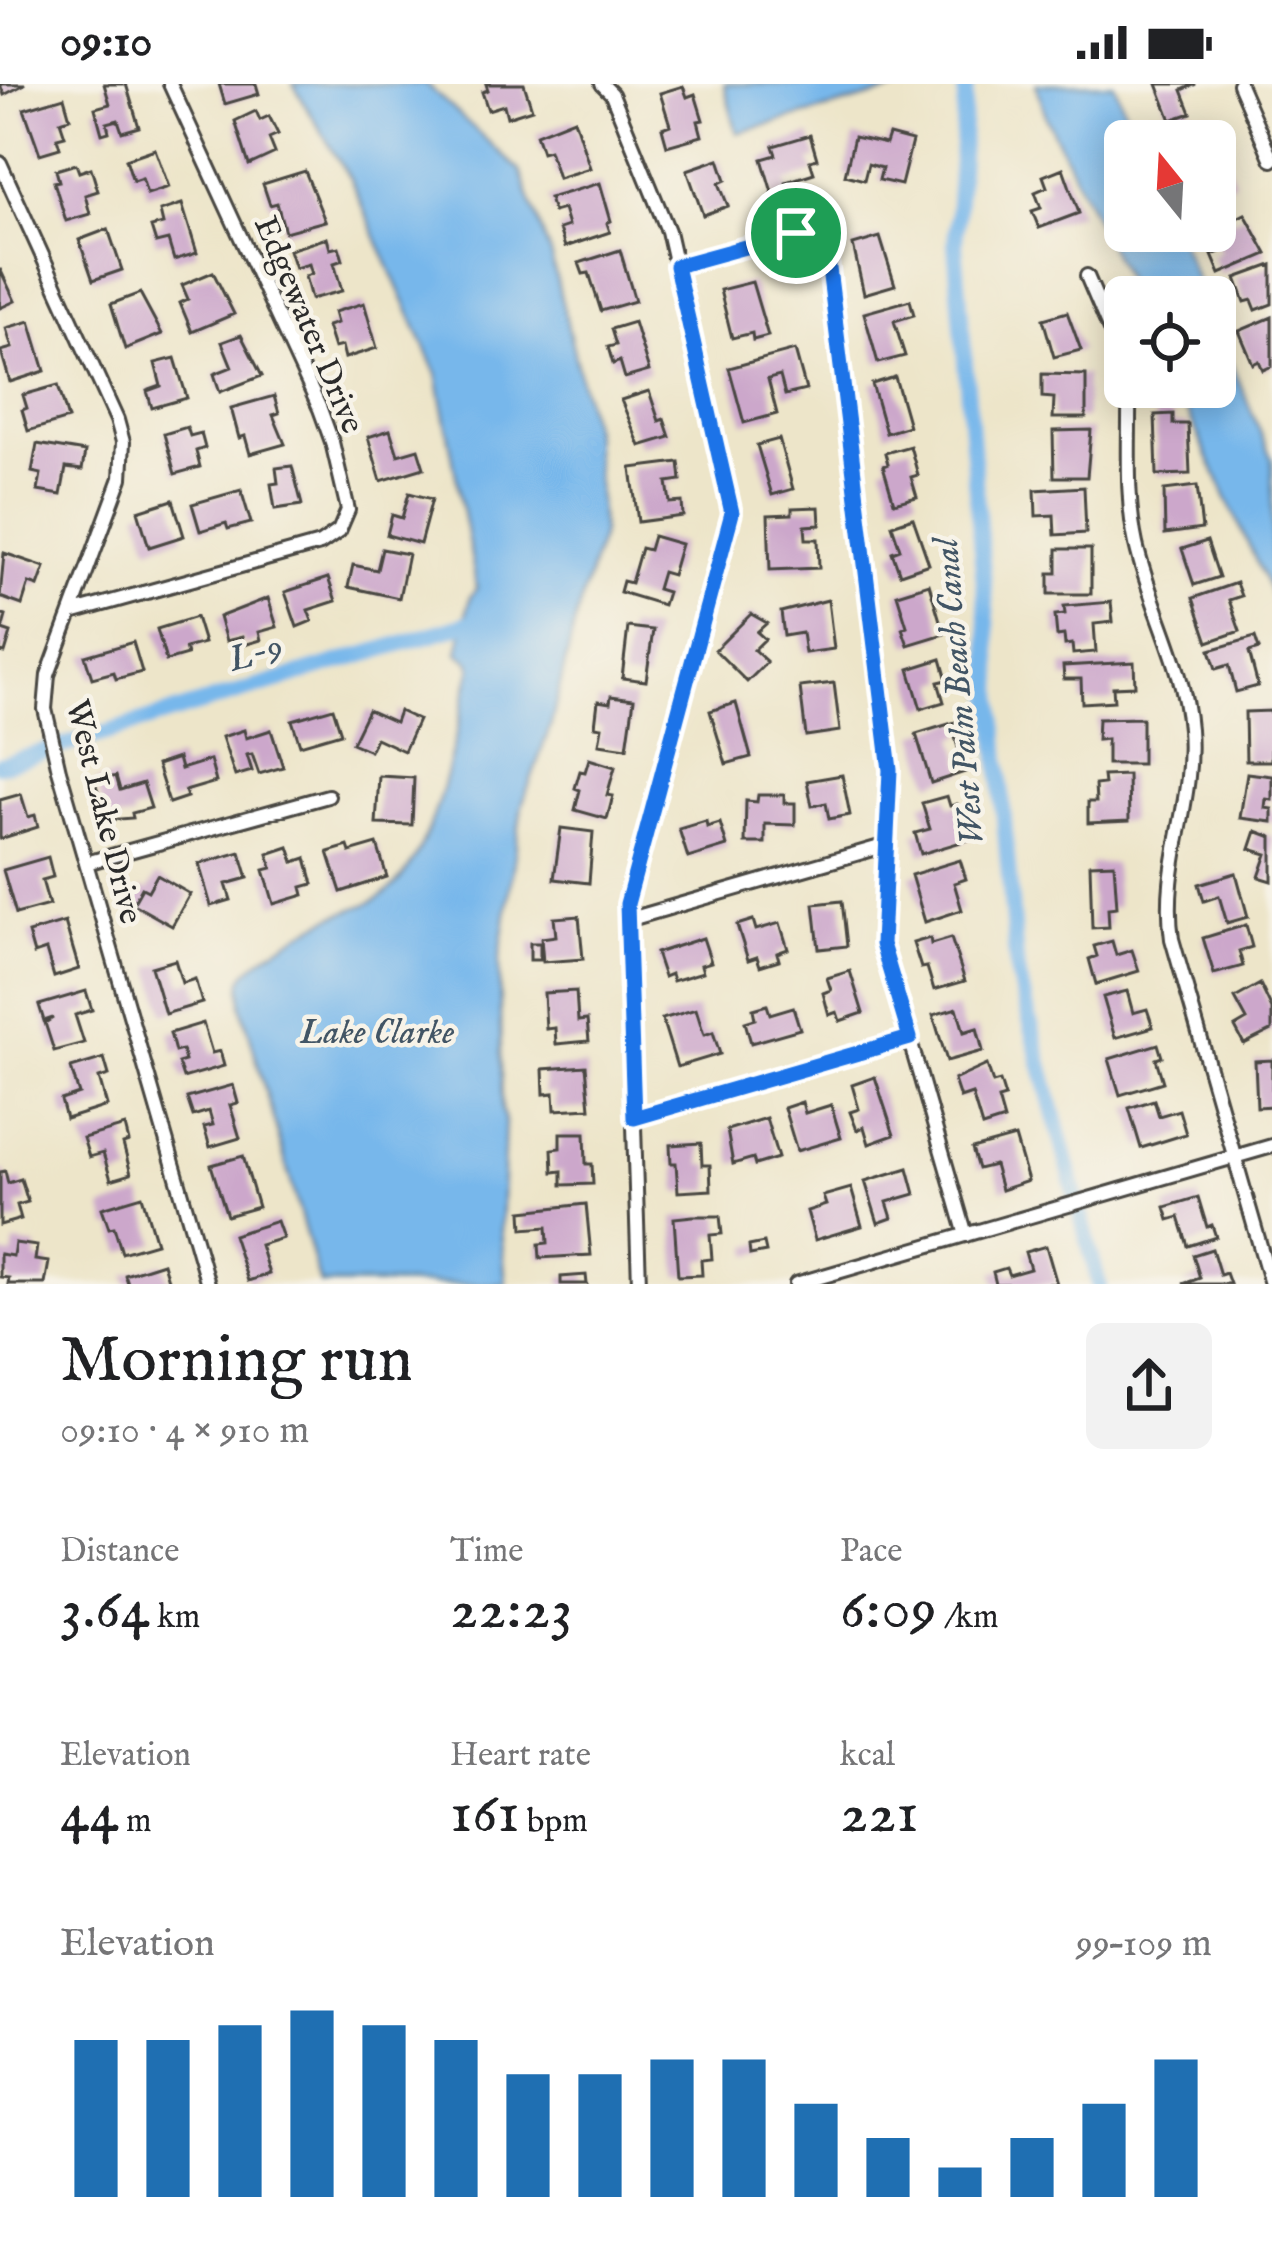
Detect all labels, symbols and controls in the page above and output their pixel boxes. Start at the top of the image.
text: 09:10 [60,14,152,71]
north arrow [1104,120,1236,252]
map controls [1104,120,1236,408]
pin [745,182,847,284]
icon: arrive [763,200,829,266]
street label: Edgewater Drive [243,210,373,440]
button: locate [1104,276,1236,408]
water label: West Palm Beach Canal [923,534,996,847]
water label: L-9 [222,624,289,684]
street label: West Lake Drive [55,696,151,928]
water label: Lake Clarke [299,1010,454,1056]
text: Morning run [60,1320,413,1404]
button: share [1086,1323,1212,1449]
text: 09:10 · 4 × 910 m [60,1407,309,1456]
text: Distance [60,1531,179,1573]
text: Time [450,1531,523,1573]
text: Pace [840,1531,902,1573]
text: 3.64 [60,1573,150,1649]
text: 22:23 [450,1573,573,1649]
text: 6:09 [840,1573,937,1649]
text: km [150,1597,200,1639]
text: /km [937,1597,998,1639]
text: Elevation [60,1735,191,1777]
text: Heart rate [450,1735,591,1777]
text: kcal [840,1735,895,1777]
text: 44 [60,1777,119,1853]
text: 161 [450,1777,520,1853]
text: 221 [840,1777,919,1853]
text: m [119,1801,152,1843]
text: bpm [520,1801,588,1843]
text: Elevation [60,1920,215,1969]
text: 99–109 m [1076,1920,1212,1969]

